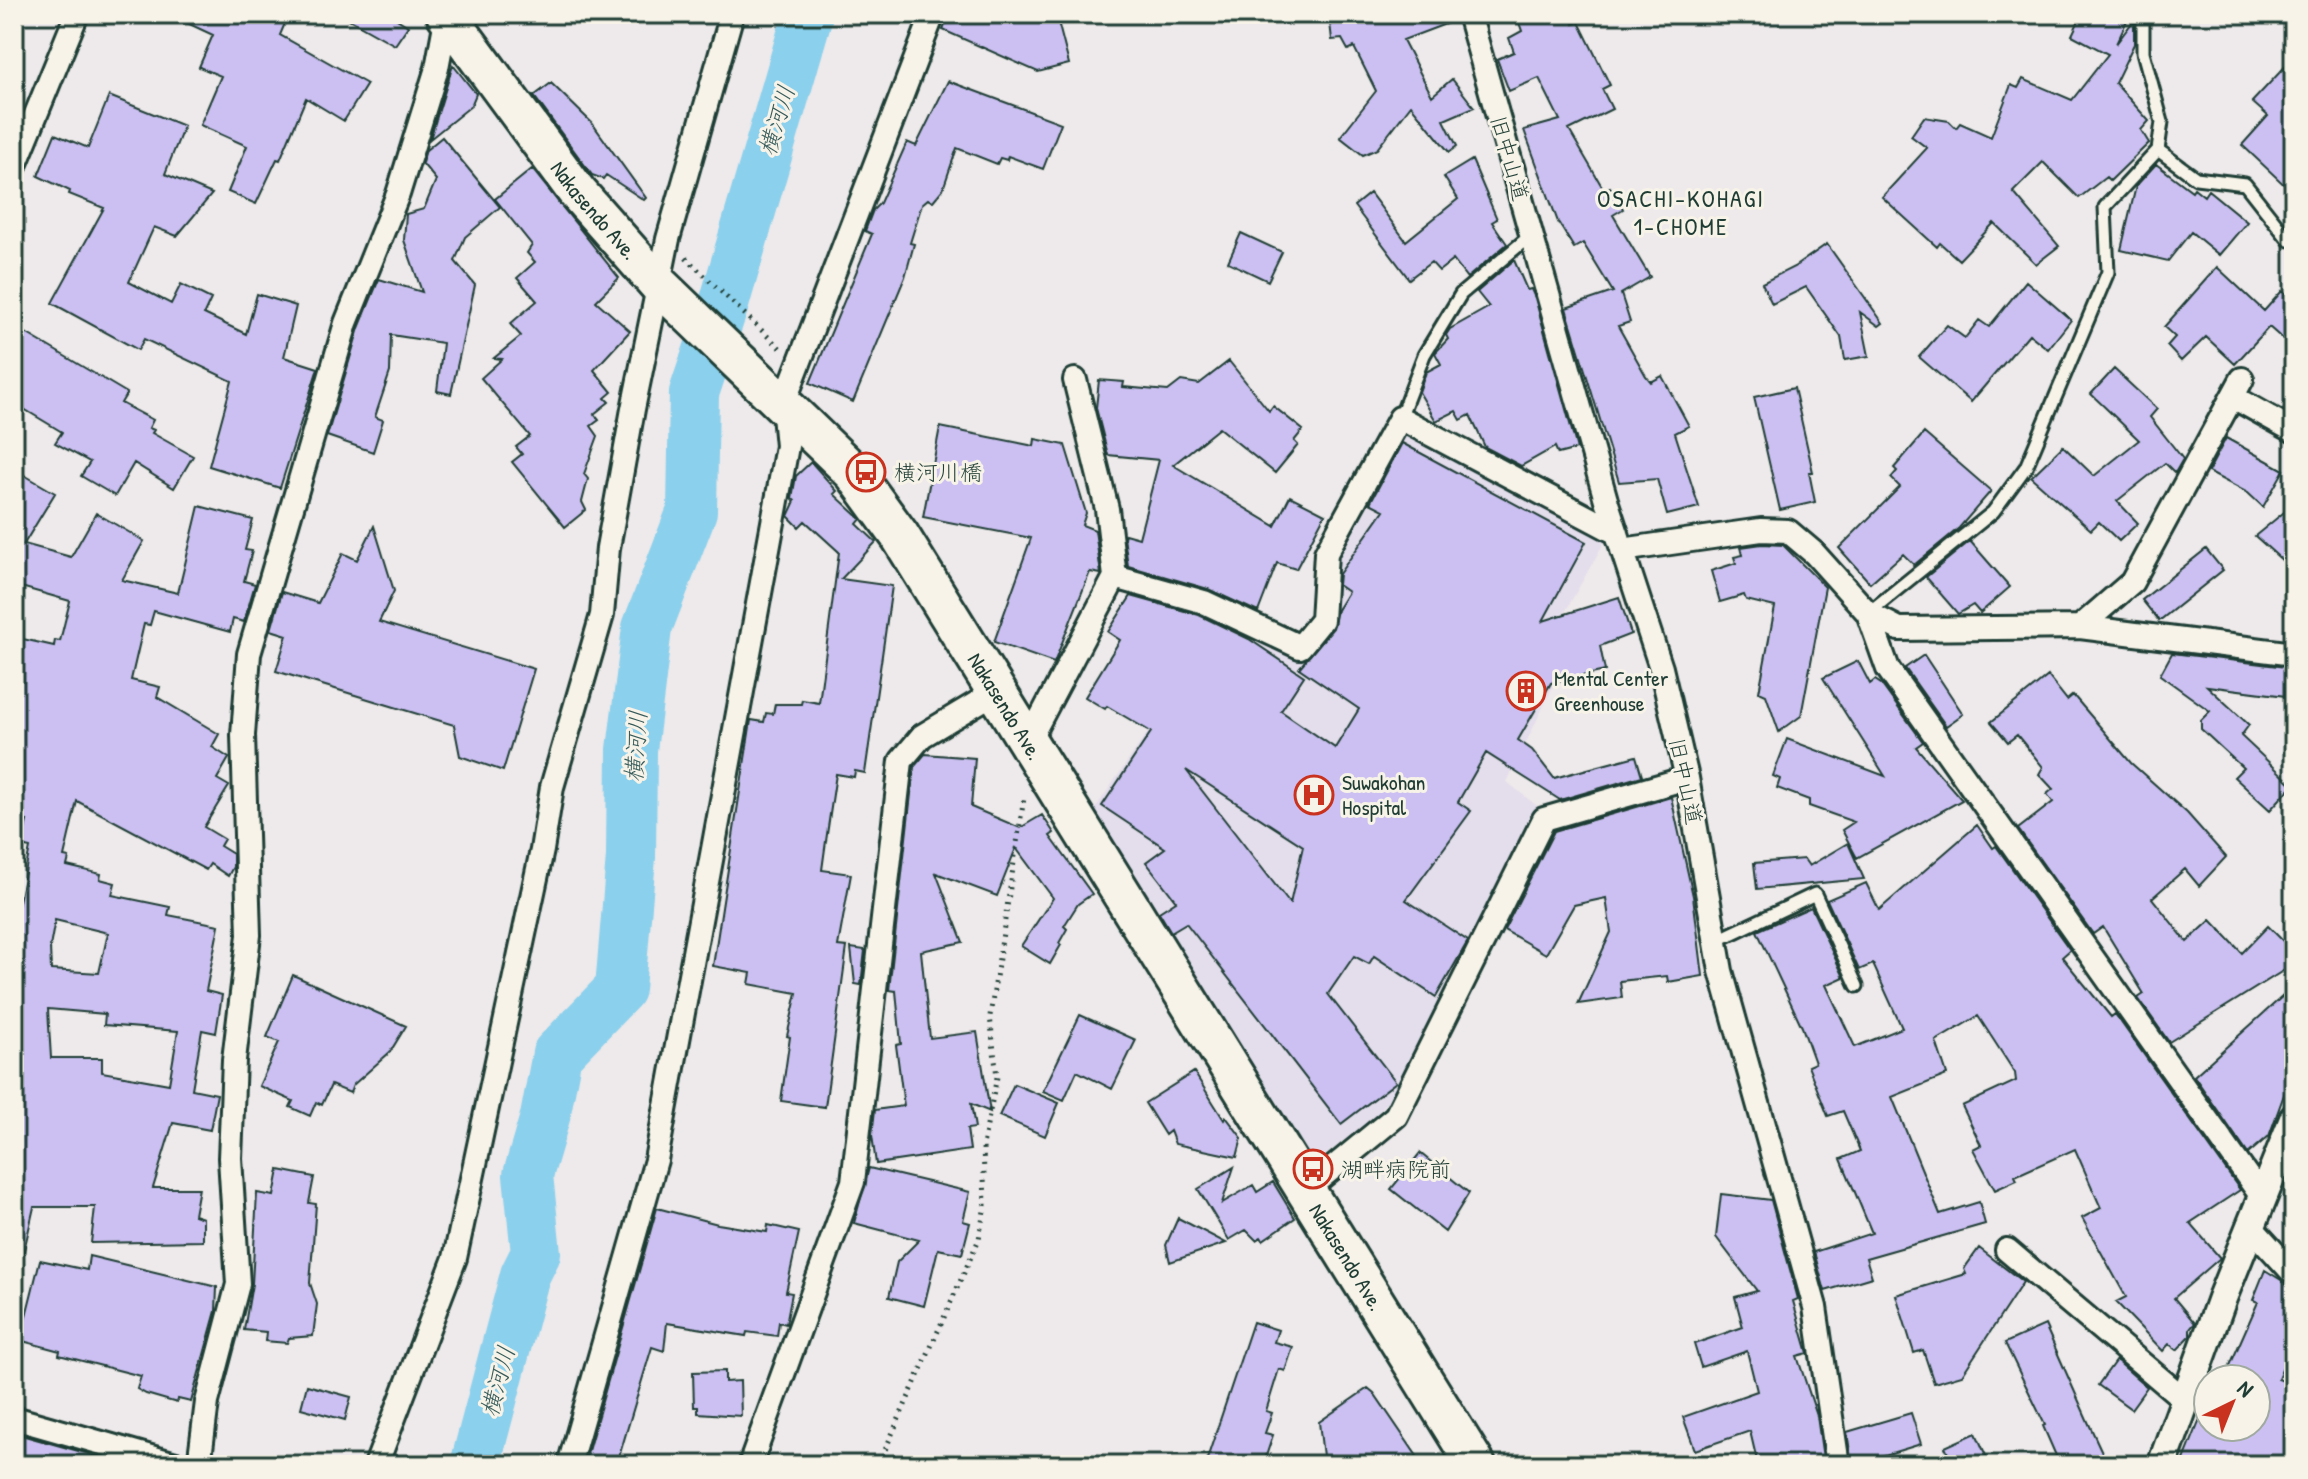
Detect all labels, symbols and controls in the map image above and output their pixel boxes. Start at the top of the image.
water label: 横河川 [750,81,802,159]
street label: 旧中山道 [1483,112,1537,204]
street label: Nakasendo Ave. [544,155,645,266]
district label: OSACHI-KOHAGI 1-CHOME [1597,182,1765,242]
bus stop icon: 横河川橋 [845,451,887,493]
place label: 横河川橋 [894,457,982,487]
street label: Nakasendo Ave. [961,647,1050,765]
place label: Mental Center Greenhouse [1554,663,1669,718]
building icon: Mental Center Greenhouse [1505,670,1547,712]
water label: 横河川 [617,709,653,783]
street label: 旧中山道 [1662,735,1710,827]
place label: Suwakohan Hospital [1342,767,1426,822]
hospital icon: Suwakohan Hospital [1293,774,1335,816]
bus stop icon: 湖畔病院前 [1292,1148,1334,1190]
place label: 湖畔病院前 [1341,1154,1451,1184]
street label: Nakasendo Ave. [1302,1198,1392,1316]
water label: 横河川 [472,1342,522,1420]
north arrow [2192,1363,2272,1443]
text: N [2231,1373,2260,1404]

